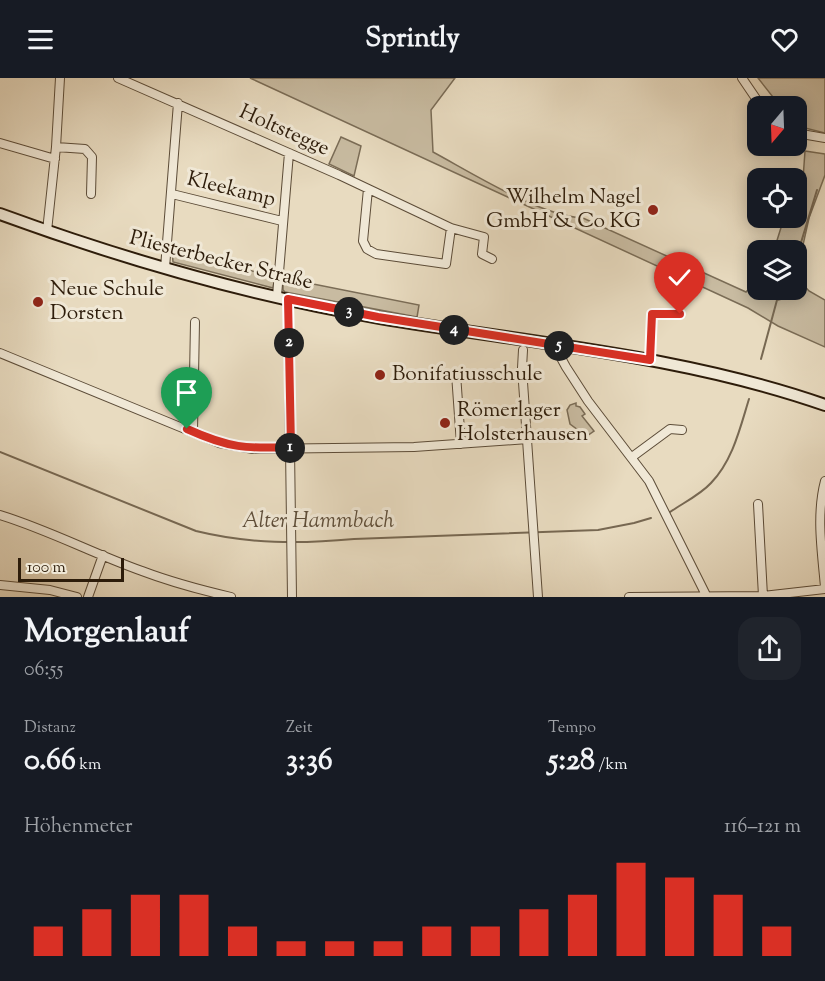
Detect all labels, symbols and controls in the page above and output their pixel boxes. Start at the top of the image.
text: Sprintly [365,20,460,59]
icon: menu [24,23,57,56]
icon: heart [768,23,801,56]
north arrow [747,96,807,156]
map controls [747,96,807,300]
street label: Holtstegge [234,98,334,164]
street label: Kleekamp [184,165,278,215]
button: locate [747,168,807,228]
place label: Wilhelm Nagel GmbH & Co KG [486,183,641,237]
marker: Wilhelm Nagel GmbH & Co KG [646,203,660,217]
street label: Pliesterbecker Straße [126,224,316,298]
button: layers [747,240,807,300]
pin [654,252,705,314]
icon: check [663,261,696,294]
place label: Neue Schule Dorsten [50,275,164,329]
marker: Neue Schule Dorsten [31,295,45,309]
pin: 3 [334,297,364,327]
text: 3 [346,300,352,323]
pin: 4 [439,315,469,345]
text: 4 [450,318,458,341]
pin: 2 [274,328,304,358]
text: 2 [285,331,293,354]
pin: 5 [544,331,574,361]
text: 5 [556,334,562,357]
place label: Bonifatiusschule [392,360,543,390]
pin [161,367,212,429]
marker: Bonifatiusschule [373,368,387,382]
icon: arrive [170,376,203,409]
place label: Römerlager Holsterhausen [457,396,588,450]
marker: Römerlager Holsterhausen [438,416,452,430]
pin: 1 [275,433,305,463]
text: 1 [287,436,293,459]
water label: Alter Hammbach [242,506,395,538]
scale bar [18,555,124,582]
text: 100 m [27,557,66,580]
text: Morgenlauf [24,609,189,657]
button: share [738,617,801,680]
text: 06:55 [24,656,63,685]
text: Distanz [24,717,76,740]
text: Zeit [286,717,312,740]
text: Tempo [548,717,596,740]
text: 0.66 [24,740,76,783]
text: 3:36 [286,740,333,783]
text: 5:28 [548,740,595,783]
text: km [76,754,101,777]
text: /km [595,754,627,777]
text: Höhenmeter [24,813,133,842]
text: 116–121 m [724,813,801,842]

